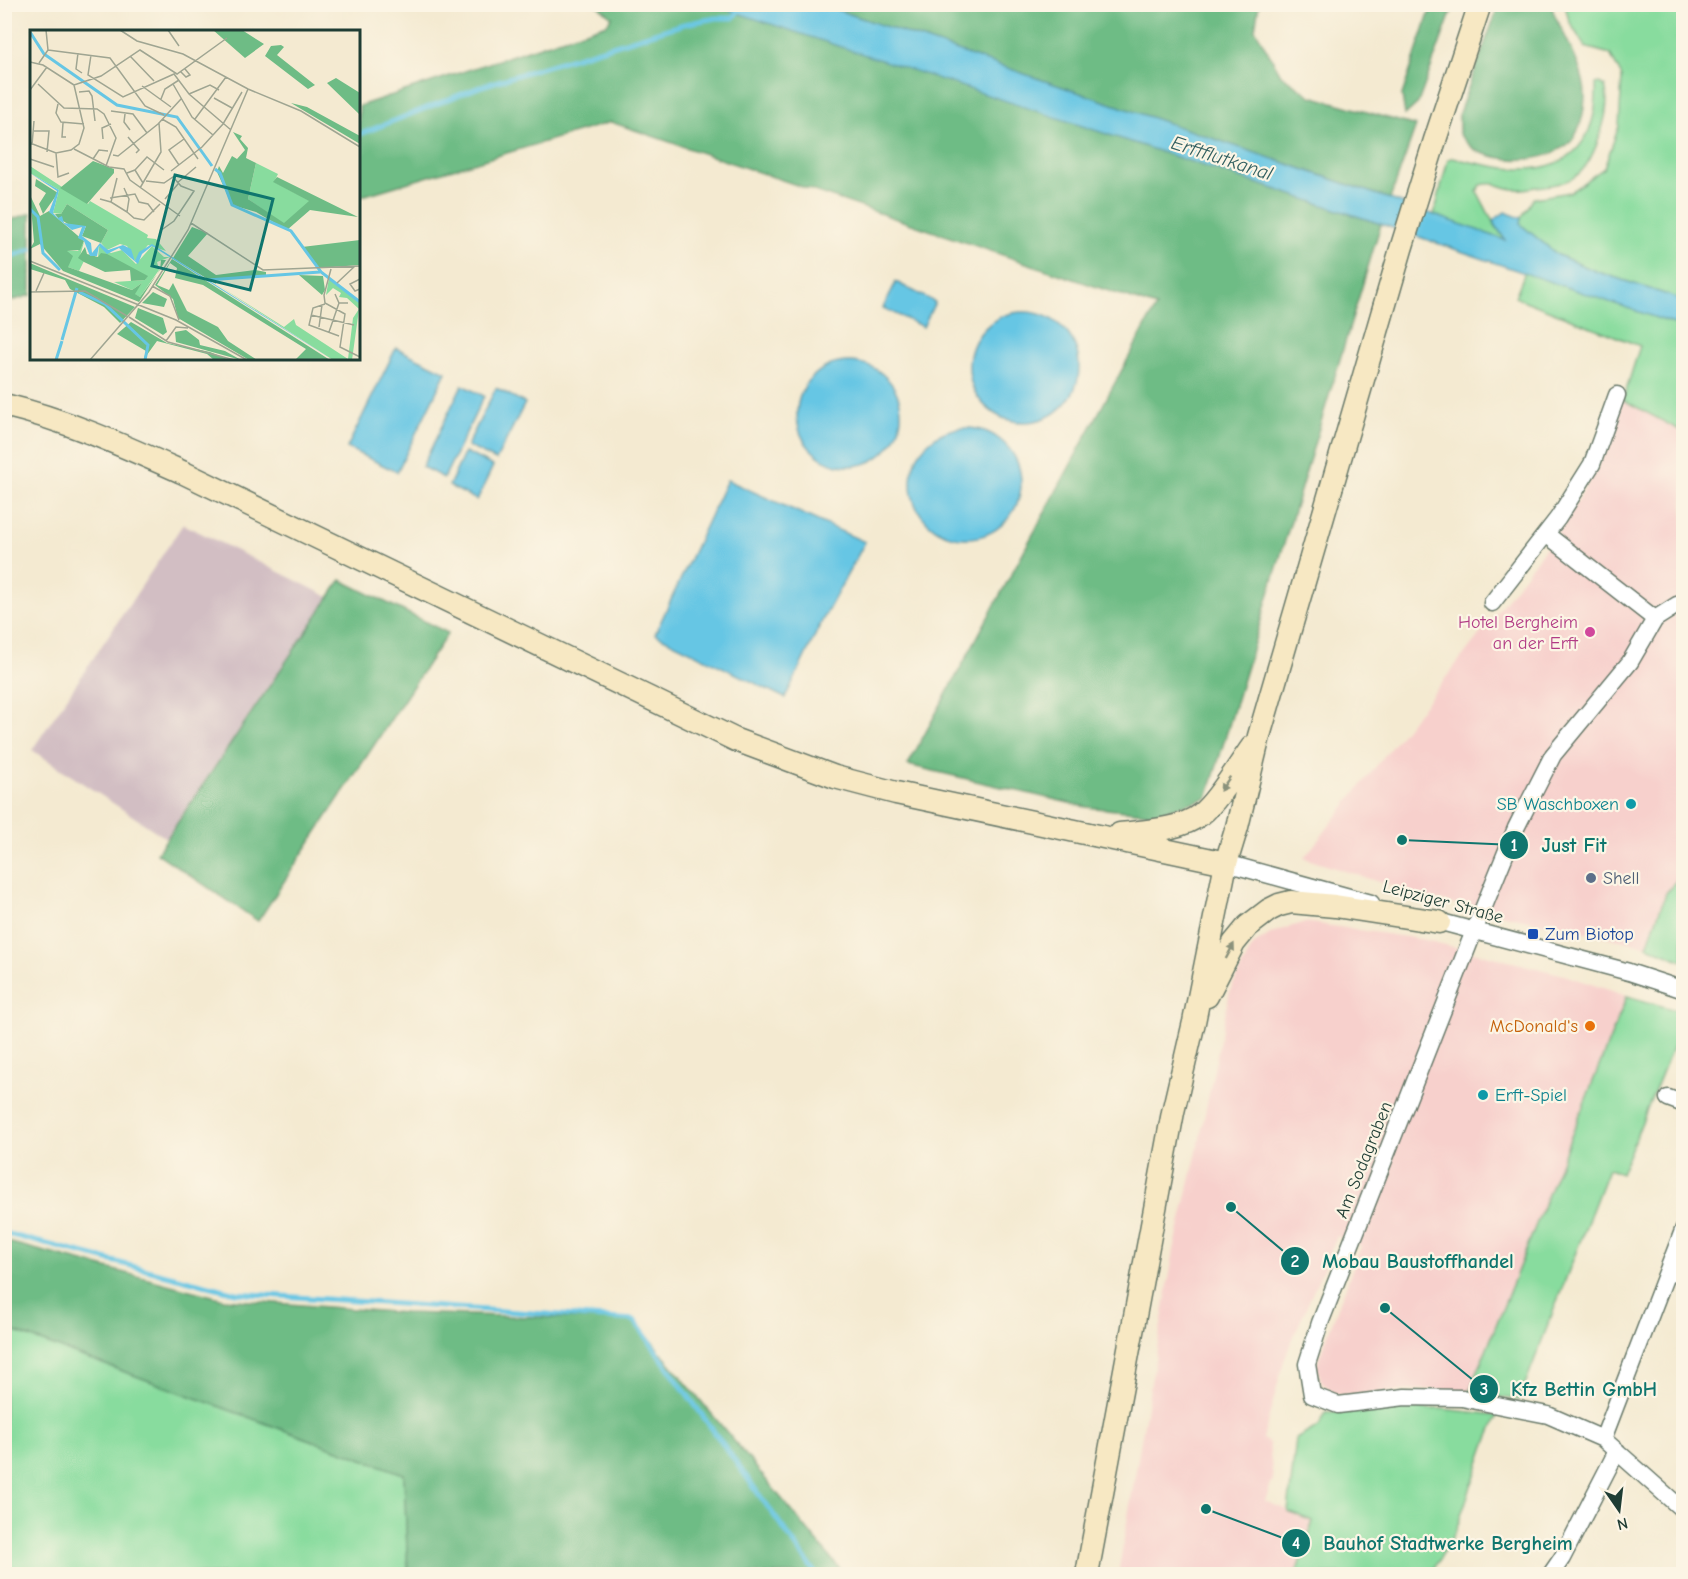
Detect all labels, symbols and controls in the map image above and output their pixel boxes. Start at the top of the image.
inset map [30,30,360,360]
water label: Erftflutkanal [1168,131,1276,185]
place label: Hotel Bergheim an der Erft [1458,612,1579,654]
marker: Hotel Bergheim an der Erft [1583,625,1597,639]
one-way arrow [1219,776,1231,792]
place label: SB Waschboxen [1497,794,1619,815]
marker: SB Waschboxen [1624,797,1638,811]
callout: Just Fit [1499,826,1618,864]
text: Just Fit [1542,834,1607,857]
text: 1 [1510,835,1518,856]
place label: Shell [1603,868,1640,889]
marker: Shell [1584,871,1598,885]
street label: Leipziger Straße [1380,876,1506,928]
place label: Zum Biotop [1545,924,1634,945]
marker: Zum Biotop [1526,927,1540,941]
one-way arrow [1225,942,1235,959]
place label: McDonald's [1490,1016,1578,1037]
marker: McDonald's [1583,1019,1597,1033]
place label: Erft-Spiel [1495,1085,1567,1106]
marker: Erft-Spiel [1476,1088,1490,1102]
street label: Am Sodagraben [1331,1099,1397,1221]
callout: Mobau Baustoffhandel [1280,1242,1526,1280]
text: Mobau Baustoffhandel [1322,1250,1514,1273]
text: 2 [1291,1251,1300,1272]
callout: Kfz Bettin GmbH [1469,1370,1669,1408]
text: Kfz Bettin GmbH [1511,1378,1657,1401]
text: 3 [1480,1379,1488,1400]
north arrow [1589,1480,1649,1540]
text: N [1615,1514,1630,1534]
callout: Bauhof Stadtwerke Bergheim [1281,1524,1584,1562]
text: Bauhof Stadtwerke Bergheim [1323,1532,1573,1555]
text: 4 [1292,1533,1300,1554]

